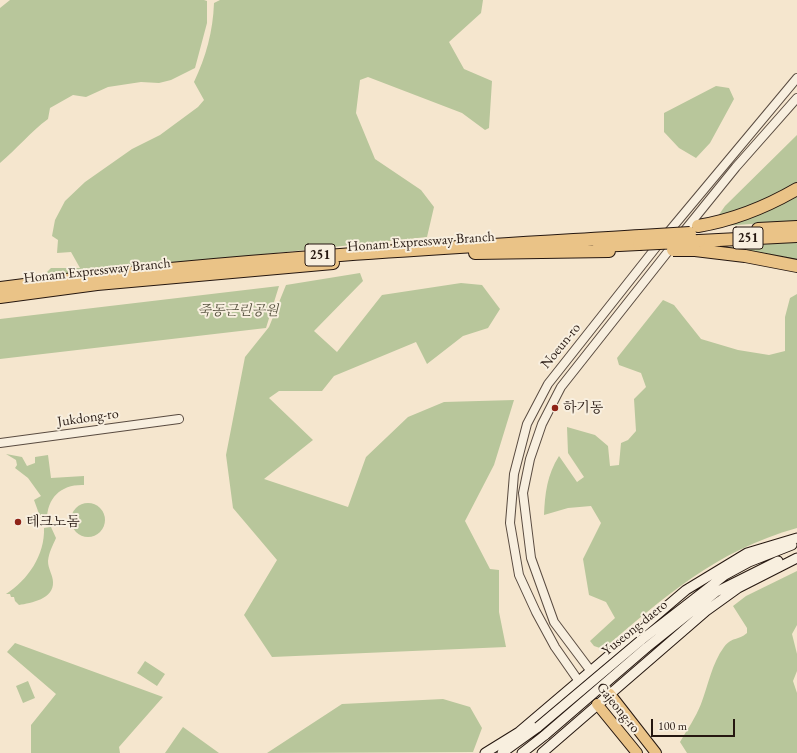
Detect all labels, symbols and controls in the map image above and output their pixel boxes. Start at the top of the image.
road number: 251 [733,227,763,249]
street label: Honam Expressway Branch [347,228,495,256]
road number: 251 [305,244,335,266]
street label: Honam Expressway Branch [23,255,171,287]
park label: 죽동근린공원 [197,303,279,319]
street label: Noeun-ro [538,320,584,372]
place label: 하기동 [563,400,604,416]
marker: 하기동 [550,403,560,413]
street label: Jukdong-ro [56,405,120,431]
place label: 테크노돔 [26,514,80,530]
marker: 테크노돔 [13,517,23,527]
street label: Yuseong-daero [599,597,671,659]
street label: Gajeong-ro [593,679,643,737]
scale bar [653,711,737,737]
text: 100 m [658,718,687,734]

